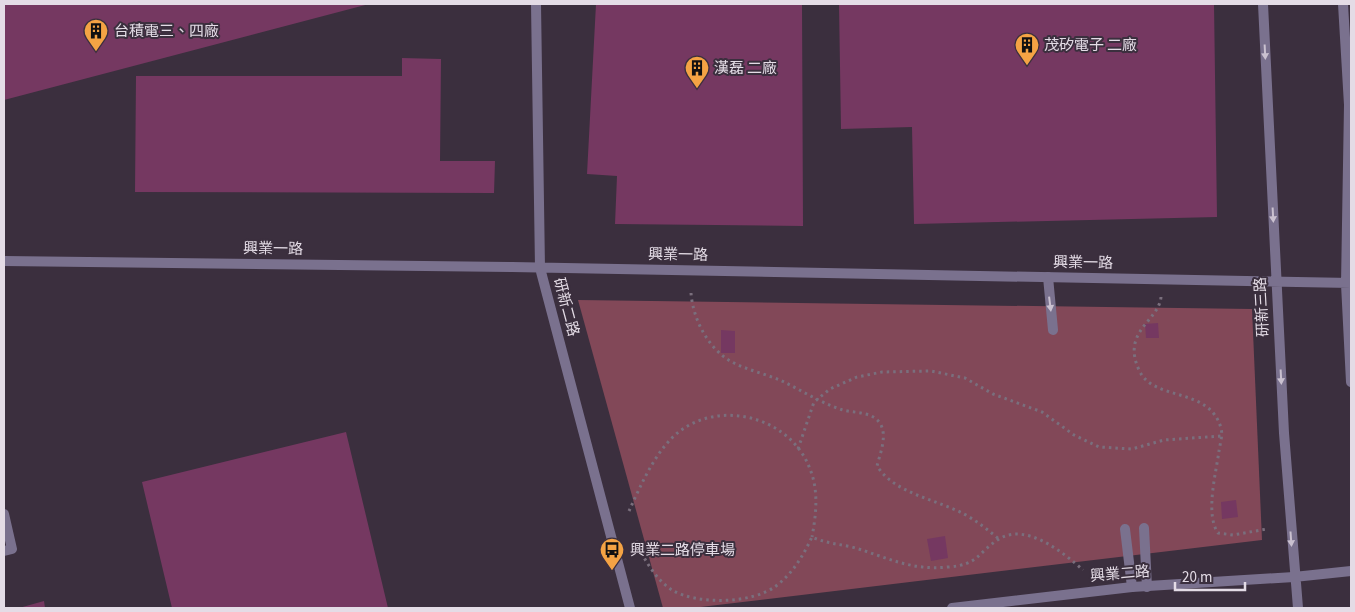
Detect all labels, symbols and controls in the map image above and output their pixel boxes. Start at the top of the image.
building icon: 台積電三、四廠 [83,18,109,52]
place label: 台積電三、四廠 [114,21,219,42]
building icon: 茂矽電子 二廠 [1014,32,1040,66]
place label: 茂矽電子 二廠 [1044,35,1137,56]
one-way arrow [1262,45,1270,61]
building icon: 漢磊 二廠 [684,55,710,89]
place label: 漢磊 二廠 [714,58,777,79]
one-way arrow [1269,207,1277,223]
street label: 興業一路 [243,238,303,260]
street label: 興業一路 [648,244,708,266]
street label: 興業一路 [1053,252,1113,274]
street label: 研新二路 [548,275,584,339]
street label: 研新三路 [1250,276,1274,338]
one-way arrow [1046,296,1054,312]
one-way arrow [1277,369,1285,385]
one-way arrow [1288,531,1296,547]
bus stop icon: 興業二路停車場 [599,537,625,571]
place label: 興業二路停車場 [630,540,735,561]
scale bar [1175,560,1245,592]
street label: 興業二路 [1089,561,1151,587]
text: 20 m [1182,567,1212,588]

